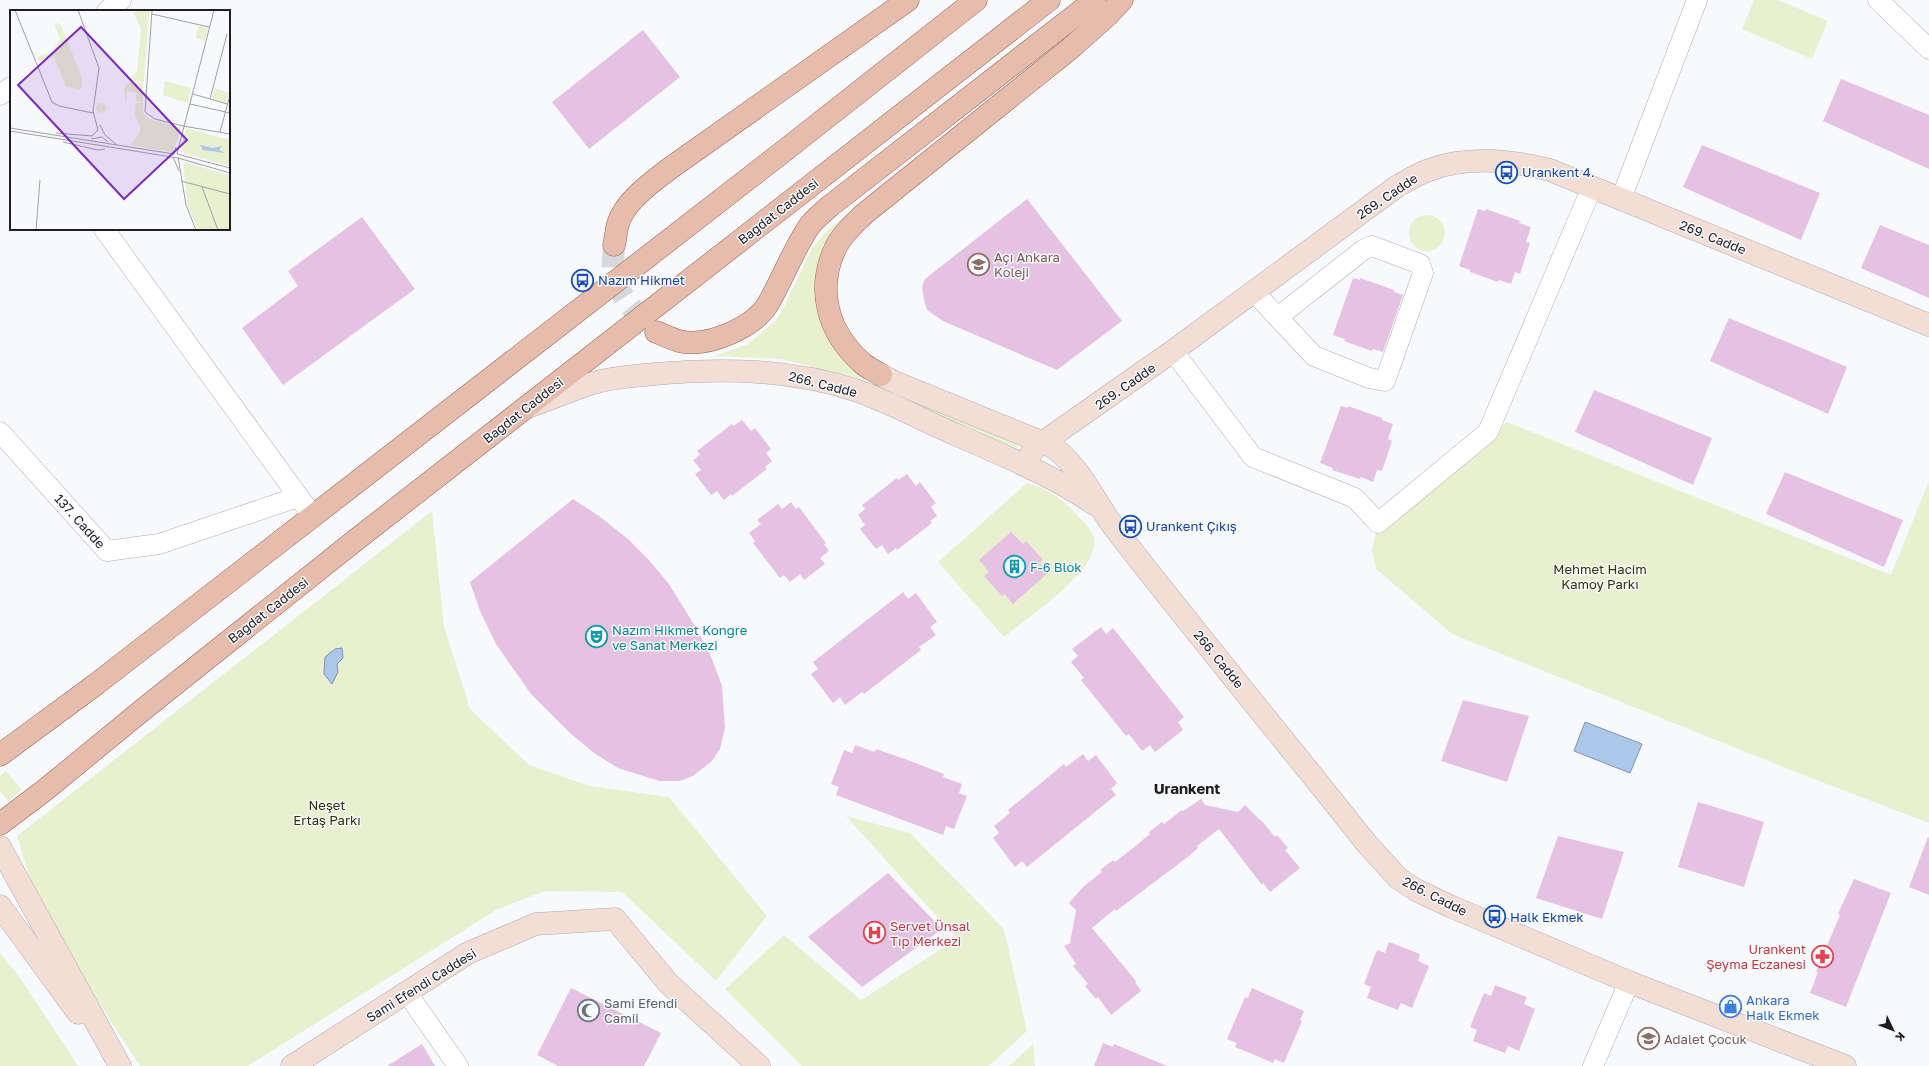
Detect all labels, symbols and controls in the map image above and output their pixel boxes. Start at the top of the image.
inset map [10,10,230,230]
bus stop icon: Urankent 4. [1493,159,1519,185]
place label: Urankent 4. [1522,164,1595,180]
street label: 269. Cadde [1353,170,1421,222]
street label: Bağdat Caddesi [735,175,821,247]
street label: 269. Cadde [1677,216,1749,258]
place label: Açı Ankara Koleji [994,249,1060,280]
school or university icon: Açı Ankara Koleji [965,251,991,277]
bus stop icon: Nazım Hikmet [570,267,596,293]
place label: Nazım Hikmet [598,272,685,288]
street label: 269. Cadde [1092,359,1158,413]
street label: 266. Cadde [787,368,859,400]
street label: Bağdat Caddesi [480,374,566,446]
street label: 137. Cadde [51,491,109,551]
bus stop icon: Urankent Çıkış [1118,513,1144,539]
place label: Urankent Çıkış [1146,518,1237,534]
building icon: F-6 Blok [1002,554,1028,580]
place label: F-6 Blok [1030,559,1082,575]
park label: Mehmet Hacim Kamoy Parkı [1553,561,1647,592]
street label: Bağdat Caddesi [225,574,311,646]
place label: Nazım Hikmet Kongre ve Sanat Merkezi [612,622,747,653]
theatre icon: Nazım Hikmet Kongre ve Sanat Merkezi [584,624,610,650]
street label: 266. Cadde [1191,627,1247,691]
district label: Urankent [1154,779,1220,797]
park label: Neşet Ertaş Parkı [293,797,361,828]
street label: 266. Cadde [1400,873,1470,919]
bus stop icon: Halk Ekmek [1481,904,1507,930]
place label: Halk Ekmek [1510,909,1584,925]
place label: Servet Ünsal Tıp Merkezi [890,918,970,949]
hospital icon: Servet Ünsal Tıp Merkezi [862,920,888,946]
place label: Urankent Şeyma Eczanesi [1706,941,1806,972]
pharmacy icon: Urankent Şeyma Eczanesi [1809,943,1835,969]
street label: Sami Efendi Caddesi [363,945,479,1025]
place label: Ankara Halk Ekmek [1746,992,1820,1023]
shop icon: Ankara Halk Ekmek [1717,994,1743,1020]
place label: Sami Efendi Camii [604,995,677,1026]
mosque icon: Sami Efendi Camii [575,997,601,1023]
north arrow [1873,1010,1913,1050]
school or university icon: Adalet Çocuk [1635,1026,1661,1052]
text: K [1893,1030,1908,1045]
place label: Adalet Çocuk [1664,1031,1748,1047]

